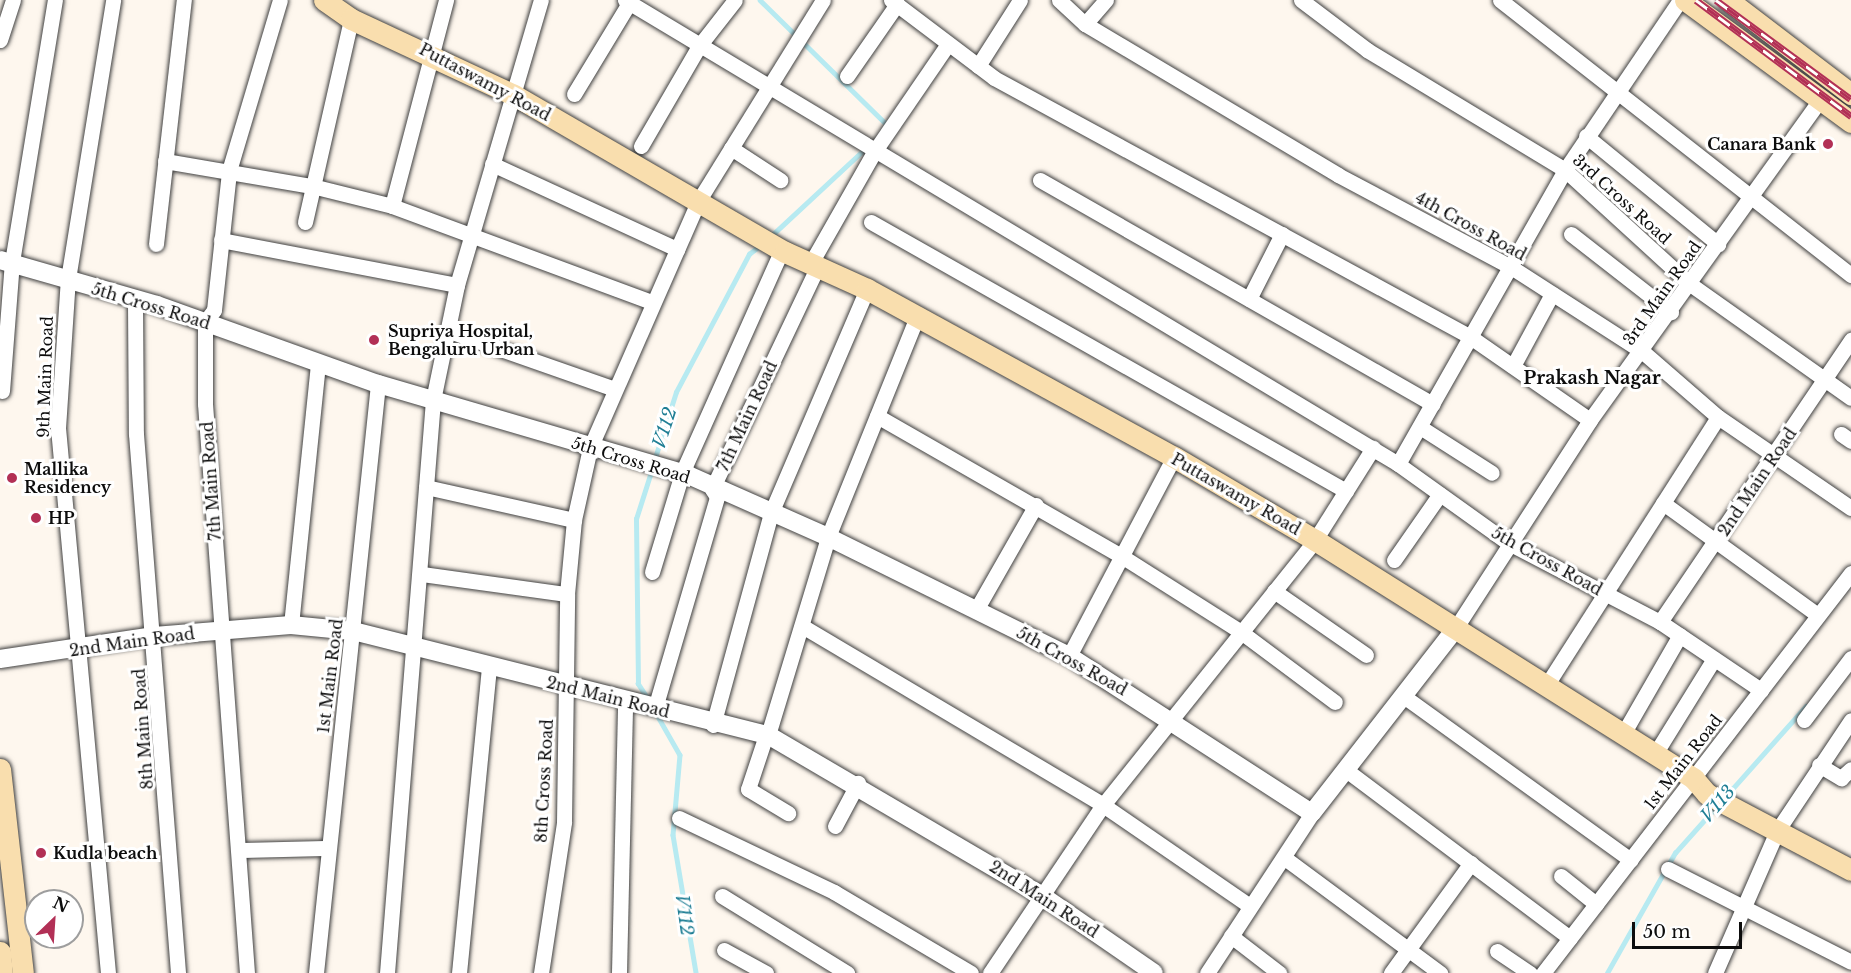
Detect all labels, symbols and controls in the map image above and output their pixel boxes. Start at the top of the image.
street label: Puttaswamy Road [416,39,554,125]
place label: Canara Bank [1707,134,1816,154]
marker: Canara Bank [1821,137,1835,151]
street label: 3rd Cross Road [1569,150,1675,248]
street label: 4th Cross Road [1412,188,1530,264]
street label: 3rd Main Road [1619,237,1705,349]
street label: 5th Cross Road [89,279,213,333]
street label: 9th Main Road [33,316,57,438]
place label: Supriya Hospital, Bengaluru Urban [388,321,534,359]
marker: Supriya Hospital, Bengaluru Urban [365,331,383,349]
street label: 7th Main Road [713,358,781,474]
district label: Prakash Nagar [1523,367,1661,389]
water label: V112 [648,405,682,451]
street label: 7th Main Road [197,421,225,541]
street label: 2nd Main Road [1714,424,1800,540]
street label: 5th Cross Road [569,433,693,487]
street label: Puttaswamy Road [1168,449,1304,539]
place label: Mallika Residency [24,459,111,497]
marker: Mallika Residency [5,471,19,485]
place label: HP [48,508,75,528]
marker: HP [29,511,43,525]
street label: 5th Cross Road [1488,523,1606,599]
street label: 1st Main Road [313,618,347,734]
street label: 5th Cross Road [1013,623,1131,699]
street label: 2nd Main Road [68,624,196,660]
street label: 8th Main Road [129,668,157,790]
street label: 2nd Main Road [544,672,672,722]
street label: 1st Main Road [1640,711,1726,813]
street label: 8th Cross Road [531,719,557,843]
water label: V113 [1696,781,1740,827]
place label: Kudla beach [53,843,157,863]
marker: Kudla beach [34,846,48,860]
street label: 2nd Main Road [986,857,1102,941]
north arrow [24,889,84,949]
text: N [50,892,72,917]
water label: V112 [670,893,698,937]
scale bar [1635,910,1744,948]
text: 50 m [1643,921,1691,943]

